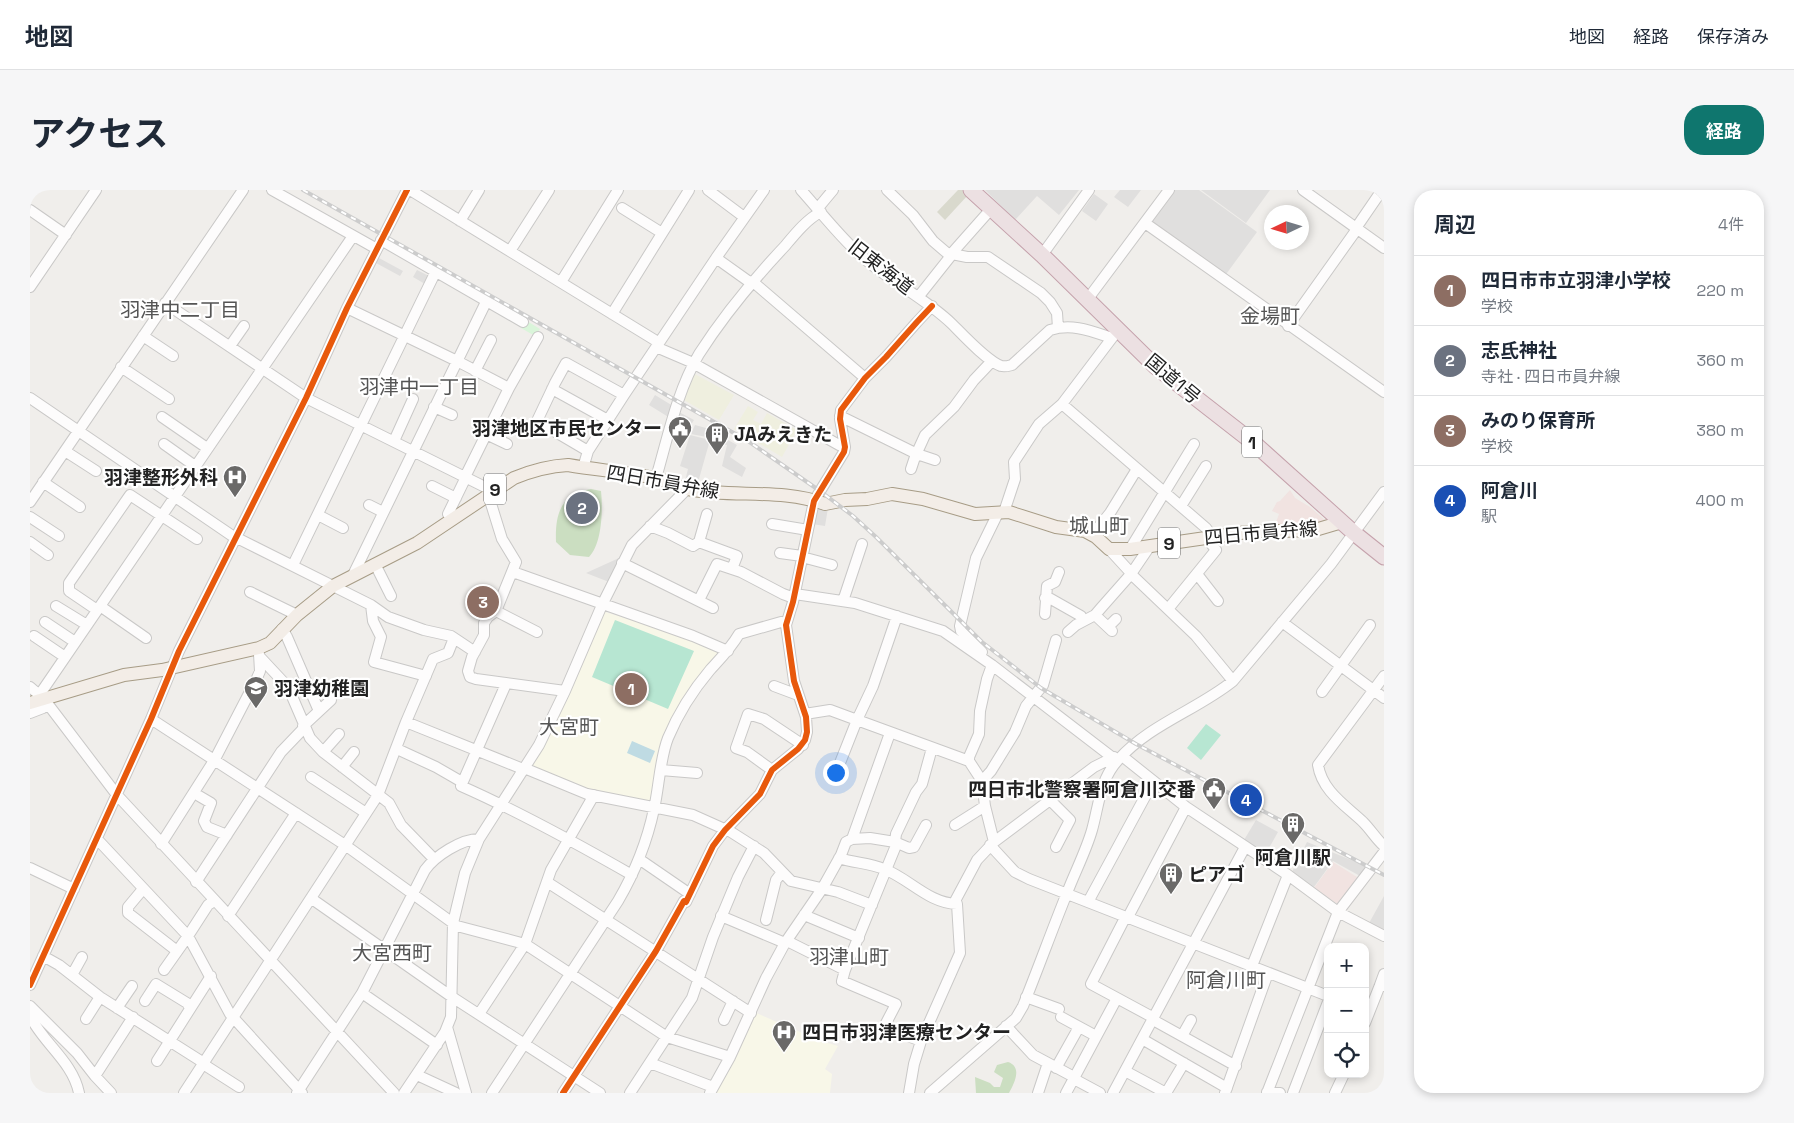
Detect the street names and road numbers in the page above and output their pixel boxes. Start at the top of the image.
street label: 旧東海道 [843,234,919,300]
street label: 国道1号 [1140,349,1206,409]
road number: 1 [1242,426,1262,458]
street label: 四日市員弁線 [605,460,721,504]
road number: 9 [484,474,506,504]
street label: 四日市員弁線 [1203,516,1319,550]
road number: 9 [1158,528,1180,558]

